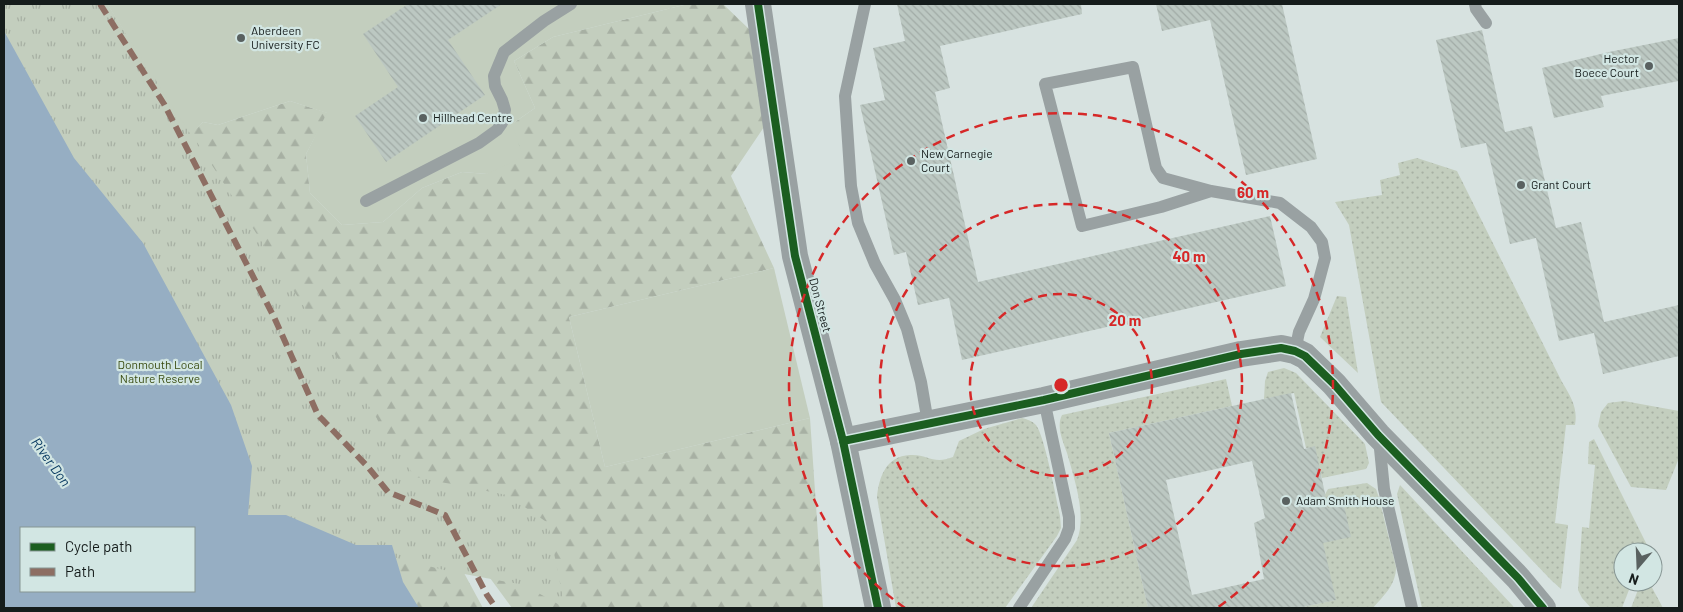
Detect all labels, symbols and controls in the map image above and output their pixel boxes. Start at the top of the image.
place label: Aberdeen University FC [251,23,320,51]
marker: Aberdeen University FC [235,32,247,44]
place label: Hector Boece Court [1574,51,1640,79]
marker: Hector Boece Court [1643,60,1655,72]
place label: Hillhead Centre [433,110,512,124]
marker: Hillhead Centre [417,112,429,124]
place label: New Carnegie Court [921,146,993,174]
marker: New Carnegie Court [905,155,917,167]
place label: Grant Court [1531,177,1591,191]
marker: Grant Court [1515,179,1527,191]
text: 60 m [1237,183,1269,201]
text: 40 m [1172,247,1206,265]
street label: Don Street [807,276,835,333]
text: 20 m [1109,311,1141,329]
park label: Donmouth Local Nature Reserve [118,357,202,385]
centre of rings [1052,376,1070,394]
water label: River Don [28,434,75,489]
place label: Adam Smith House [1296,493,1394,507]
marker: Adam Smith House [1280,495,1292,507]
legend [20,527,195,592]
text: Cycle path [65,537,132,555]
north arrow [1613,542,1663,592]
text: Path [65,562,95,580]
text: N [1626,570,1641,589]

